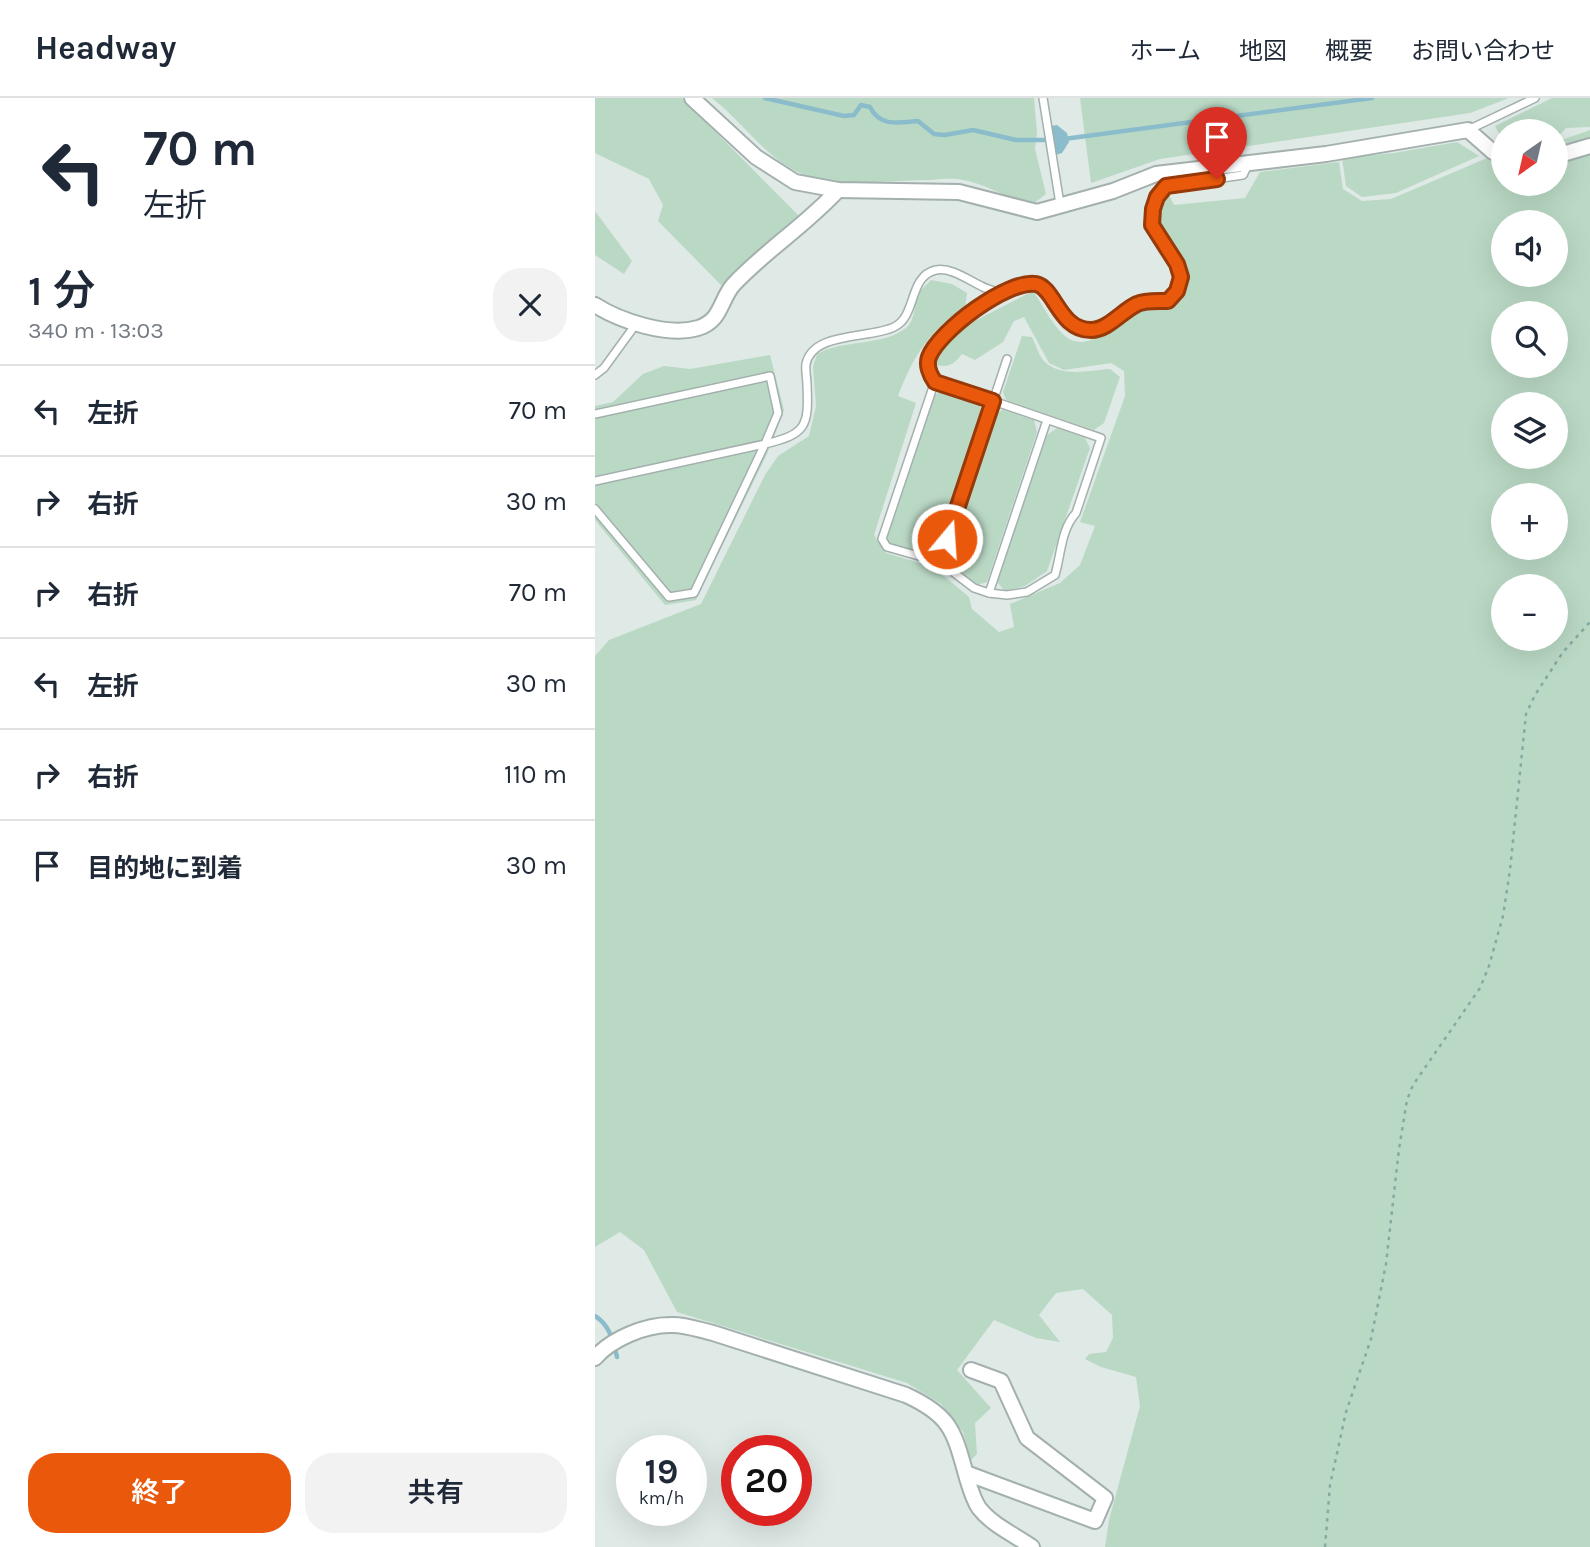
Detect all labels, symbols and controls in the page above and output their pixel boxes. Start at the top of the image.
text: Headway [35,29,176,67]
text: ホーム [1130,37,1201,65]
text: 地図 [1239,37,1287,65]
text: 概要 [1325,37,1373,65]
text: お問い合わせ [1411,37,1555,65]
pin [1187,107,1247,179]
icon: arrive [1198,118,1236,156]
north arrow [1491,119,1568,196]
map controls [1491,119,1568,651]
text: 70 m [143,120,257,177]
icon: left [28,126,119,217]
text: 左折 [143,187,207,224]
button: sound [1491,210,1568,287]
text: 1 分 [28,266,95,316]
button: close [493,268,567,342]
button: search [1491,301,1568,378]
text: 340 m · 13:03 [28,317,164,344]
icon: left [28,392,66,430]
button: layers [1491,392,1568,469]
text: 70 m [509,395,567,426]
text: 左折 [87,398,139,429]
icon: right [28,483,66,521]
button: + [1491,483,1568,560]
text: 30 m [506,486,567,517]
text: 右折 [87,489,139,520]
position arrow [910,502,984,576]
icon: right [28,574,66,612]
button: − [1491,574,1568,651]
text: 70 m [509,577,567,608]
text: 右折 [87,580,139,611]
icon: left [28,665,66,703]
text: 30 m [506,668,567,699]
text: 左折 [87,671,139,702]
icon: right [28,756,66,794]
text: 110 m [504,759,567,790]
text: 右折 [87,762,139,793]
icon: arrive [28,847,66,885]
text: 30 m [506,850,567,881]
text: 目的地に到着 [87,853,243,884]
speed limit sign: 20 [721,1435,812,1526]
text: 19 [645,1451,678,1492]
button: 終了 [28,1453,291,1533]
button: 共有 [305,1453,567,1533]
text: km/h [639,1487,684,1509]

